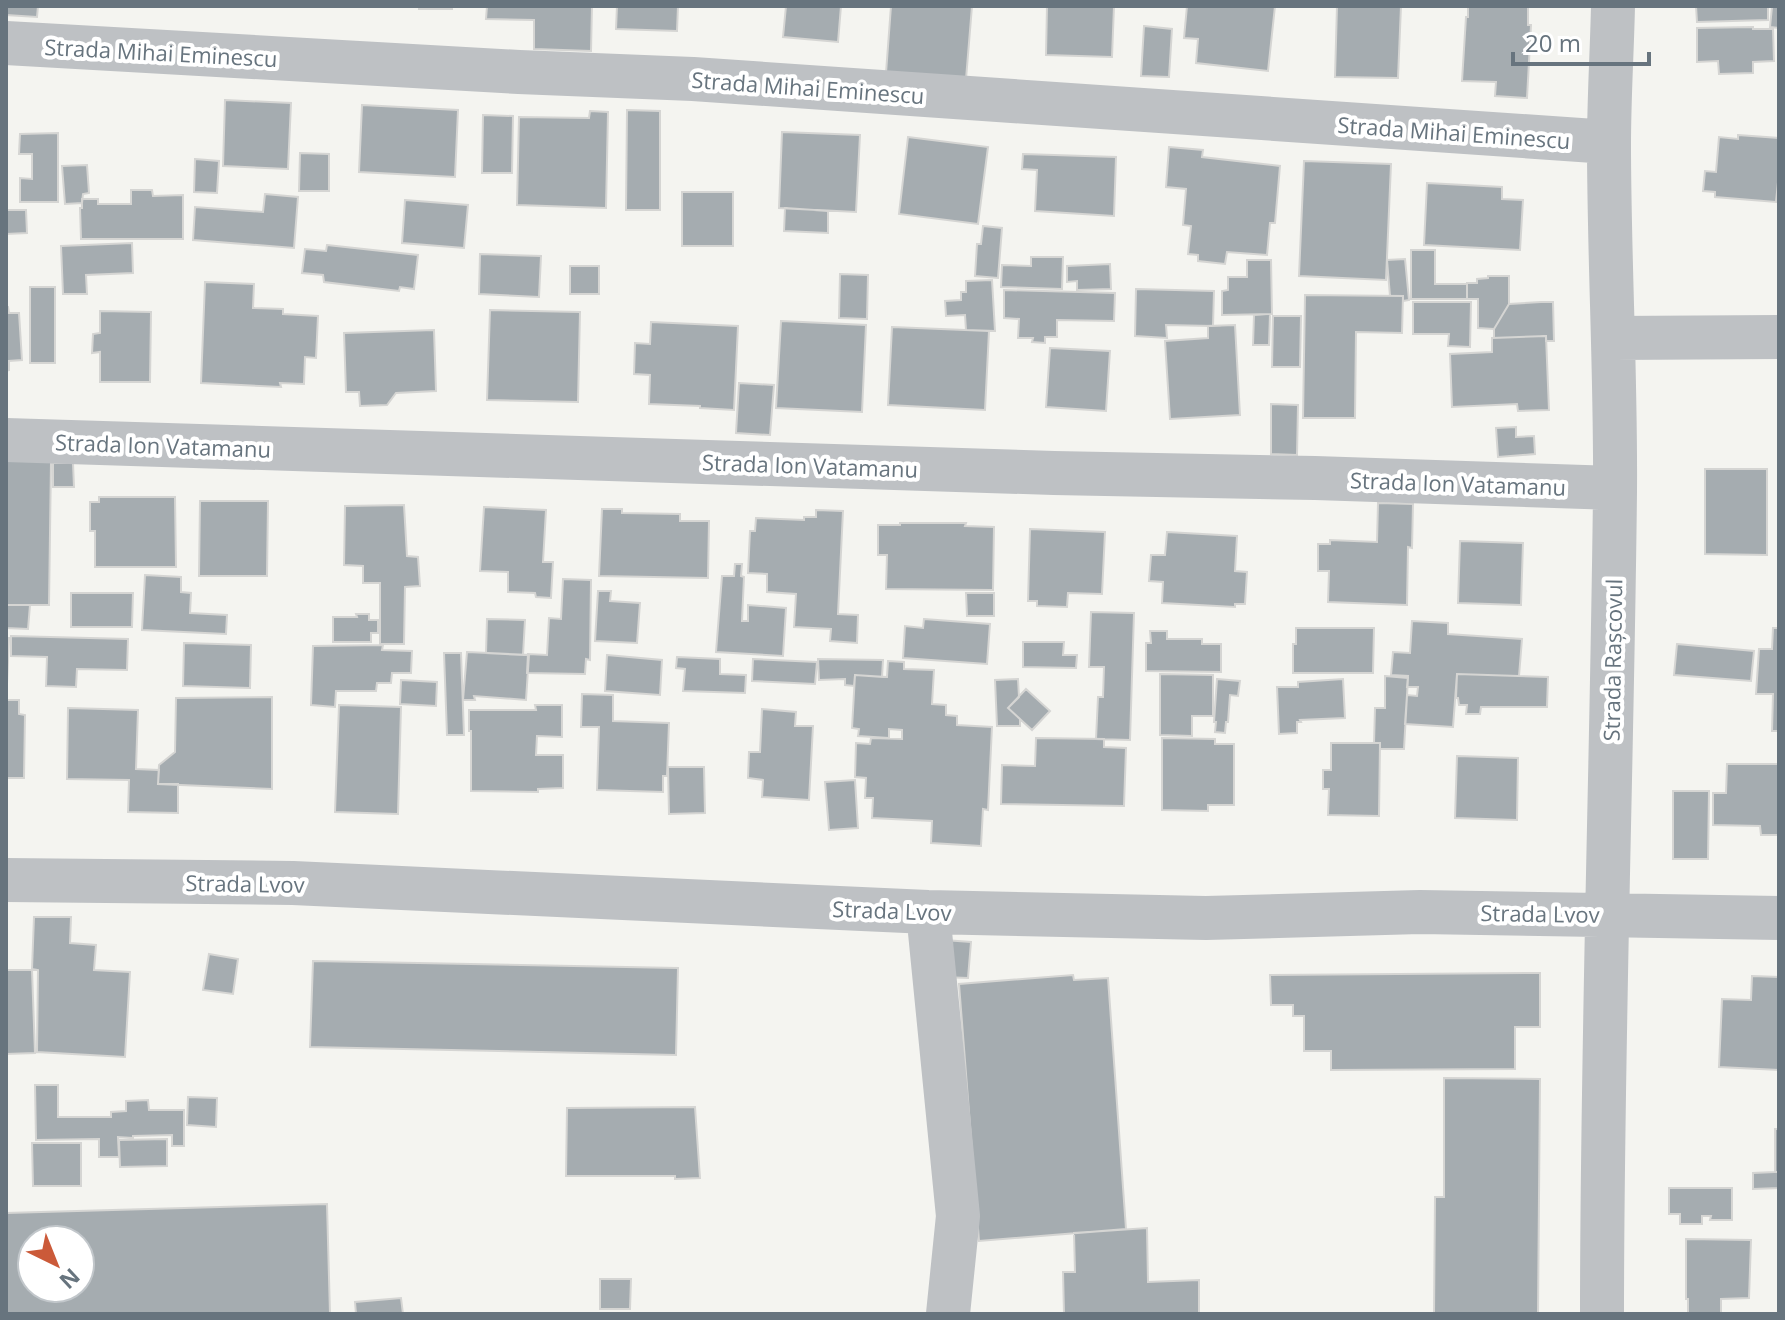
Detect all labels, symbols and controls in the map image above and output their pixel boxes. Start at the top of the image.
scale bar [1513,16,1649,66]
text: 20 m [1525,26,1581,59]
street label: Strada Mihai Eminescu [44,31,278,73]
street label: Strada Mihai Eminescu [691,64,925,110]
street label: Strada Mihai Eminescu [1337,109,1571,155]
street label: Strada Ion Vatamanu [54,426,272,464]
street label: Strada Ion Vatamanu [701,446,919,484]
street label: Strada Ion Vatamanu [1349,464,1567,502]
street label: Strada Rașcovul [1596,578,1628,742]
street label: Strada Lvov [185,867,305,899]
street label: Strada Lvov [832,893,952,927]
street label: Strada Lvov [1480,897,1600,929]
north arrow [16,1224,96,1304]
text: N [54,1262,87,1296]

